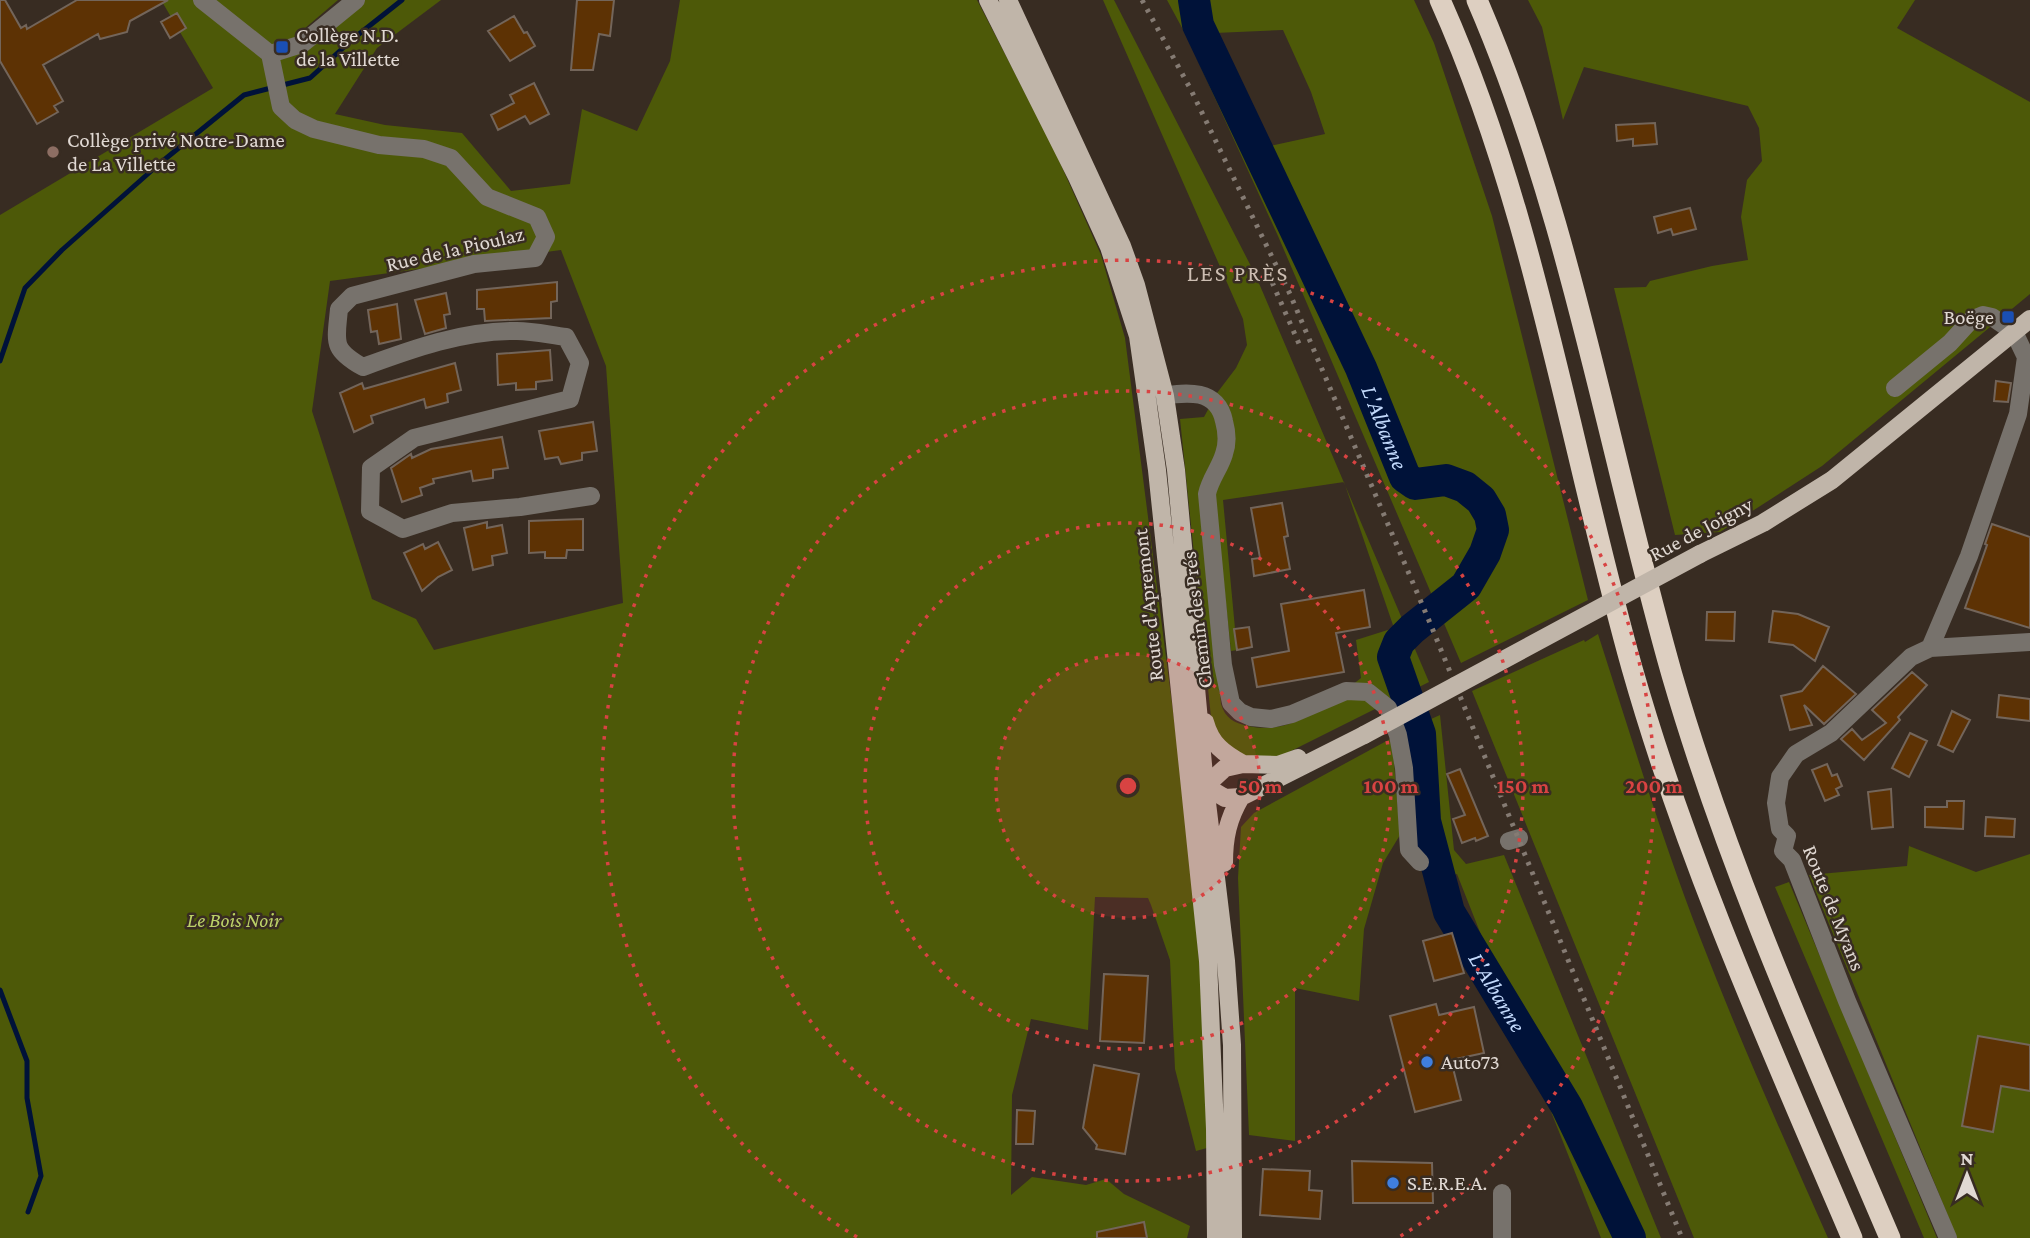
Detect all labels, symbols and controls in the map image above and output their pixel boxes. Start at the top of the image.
place label: Collège N.D. de la Villette [296,23,400,71]
marker: Collège N.D. de la Villette [274,39,290,55]
place label: Collège privé Notre-Dame de La Villette [67,128,285,176]
marker: Collège privé Notre-Dame de La Villette [45,144,61,160]
street label: Rue de la Pioulaz [384,221,526,277]
district label: LES PRÈS [1187,260,1289,286]
place label: Boëge [1944,305,1994,329]
marker: Boëge [2000,309,2016,325]
water label: L'Albanne [1356,381,1414,473]
street label: Rue de Joigny [1645,492,1757,566]
street label: Route d'Apremont [1128,526,1168,683]
street label: Chemin des Prés [1177,550,1217,690]
centre of rings [1116,774,1140,798]
text: 50 m [1238,774,1283,798]
text: 100 m [1363,774,1419,798]
text: 150 m [1497,774,1550,798]
text: 200 m [1625,774,1683,798]
street label: Route de Myans [1798,842,1870,974]
park label: Le Bois Noir [187,908,282,932]
water label: L'Albanne [1463,947,1531,1037]
place label: Auto73 [1441,1050,1500,1074]
marker: Auto73 [1419,1054,1435,1070]
north arrow [1932,1140,2002,1210]
text: N [1961,1148,1974,1169]
place label: S.E.R.E.A. [1407,1171,1487,1195]
marker: S.E.R.E.A. [1385,1175,1401,1191]

